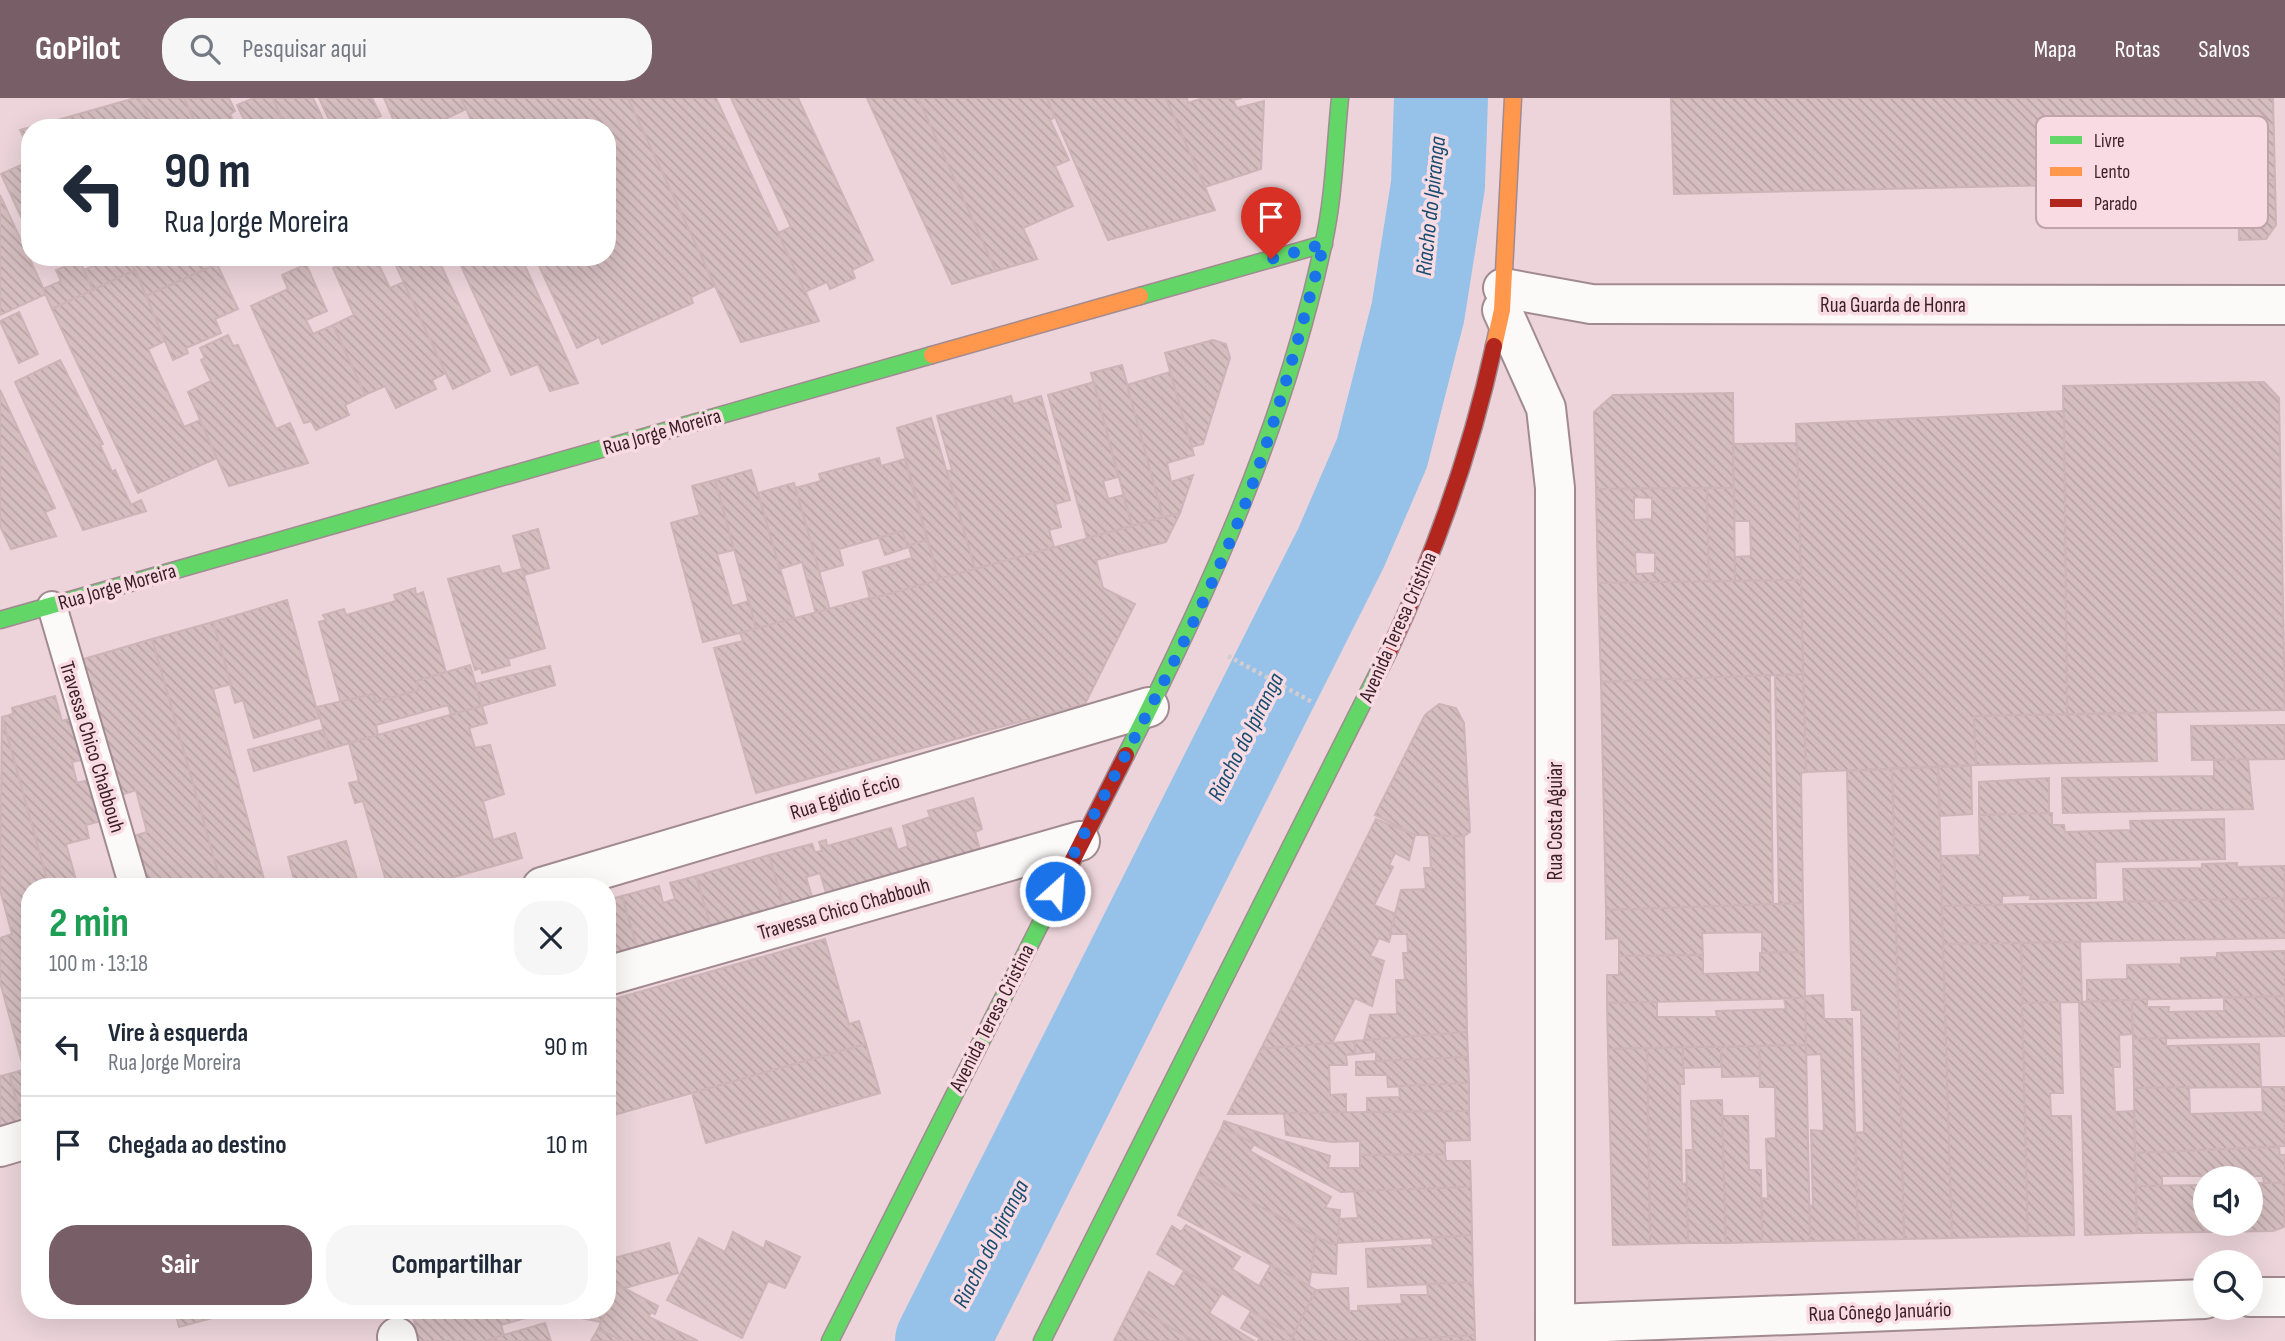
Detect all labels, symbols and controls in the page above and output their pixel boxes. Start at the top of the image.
search box [162,18,652,81]
text: GoPilot [35,29,120,69]
icon: search [186,30,224,68]
text: Pesquisar aqui [242,34,367,65]
text: Mapa [2034,35,2077,64]
text: Rotas [2115,35,2160,64]
text: Salvos [2198,35,2250,64]
legend [2036,116,2268,228]
text: Livre [2094,130,2125,153]
water label: Riacho do Ipiranga [1410,134,1452,277]
text: 90 m [164,143,251,202]
icon: left [49,147,140,238]
text: Lento [2094,161,2130,184]
pin [1241,187,1301,259]
text: Parado [2094,193,2137,216]
icon: arrive [1252,198,1290,236]
text: Rua Jorge Moreira [164,203,349,242]
street label: Rua Guarda de Honra [1820,293,1966,318]
street label: Rua Jorge Moreira [600,403,724,461]
street label: Avenida Teresa Cristina [1353,548,1442,707]
street label: Rua Jorge Moreira [55,558,179,616]
street label: Travessa Chico Chabbouh [54,658,130,836]
water label: Riacho do Ipiranga [1202,668,1290,806]
street label: Rua Costa Aguiar [1543,762,1568,880]
street label: Rua Egidio Éccio [787,768,903,826]
position arrow [1018,854,1092,928]
street label: Travessa Chico Chabbouh [755,872,933,946]
text: 2 min [49,898,129,949]
button: close [514,901,588,975]
street label: Avenida Teresa Cristina [944,940,1040,1097]
text: 100 m · 13:18 [49,950,148,978]
text: Vire à esquerda [108,1018,248,1049]
icon: left [49,1028,87,1066]
text: 90 m [544,1032,588,1063]
text: Rua Jorge Moreira [108,1049,241,1077]
icon: arrive [49,1126,87,1164]
text: Chegada ao destino [108,1130,287,1161]
text: 10 m [546,1130,588,1161]
map controls [2193,1166,2263,1320]
button: sound [2193,1166,2263,1236]
water label: Riacho do Ipiranga [947,1175,1035,1313]
button: Sair [49,1225,312,1305]
button: Compartilhar [326,1225,588,1305]
button: search [2193,1250,2263,1320]
street label: Rua Cônego Januário [1808,1297,1952,1327]

